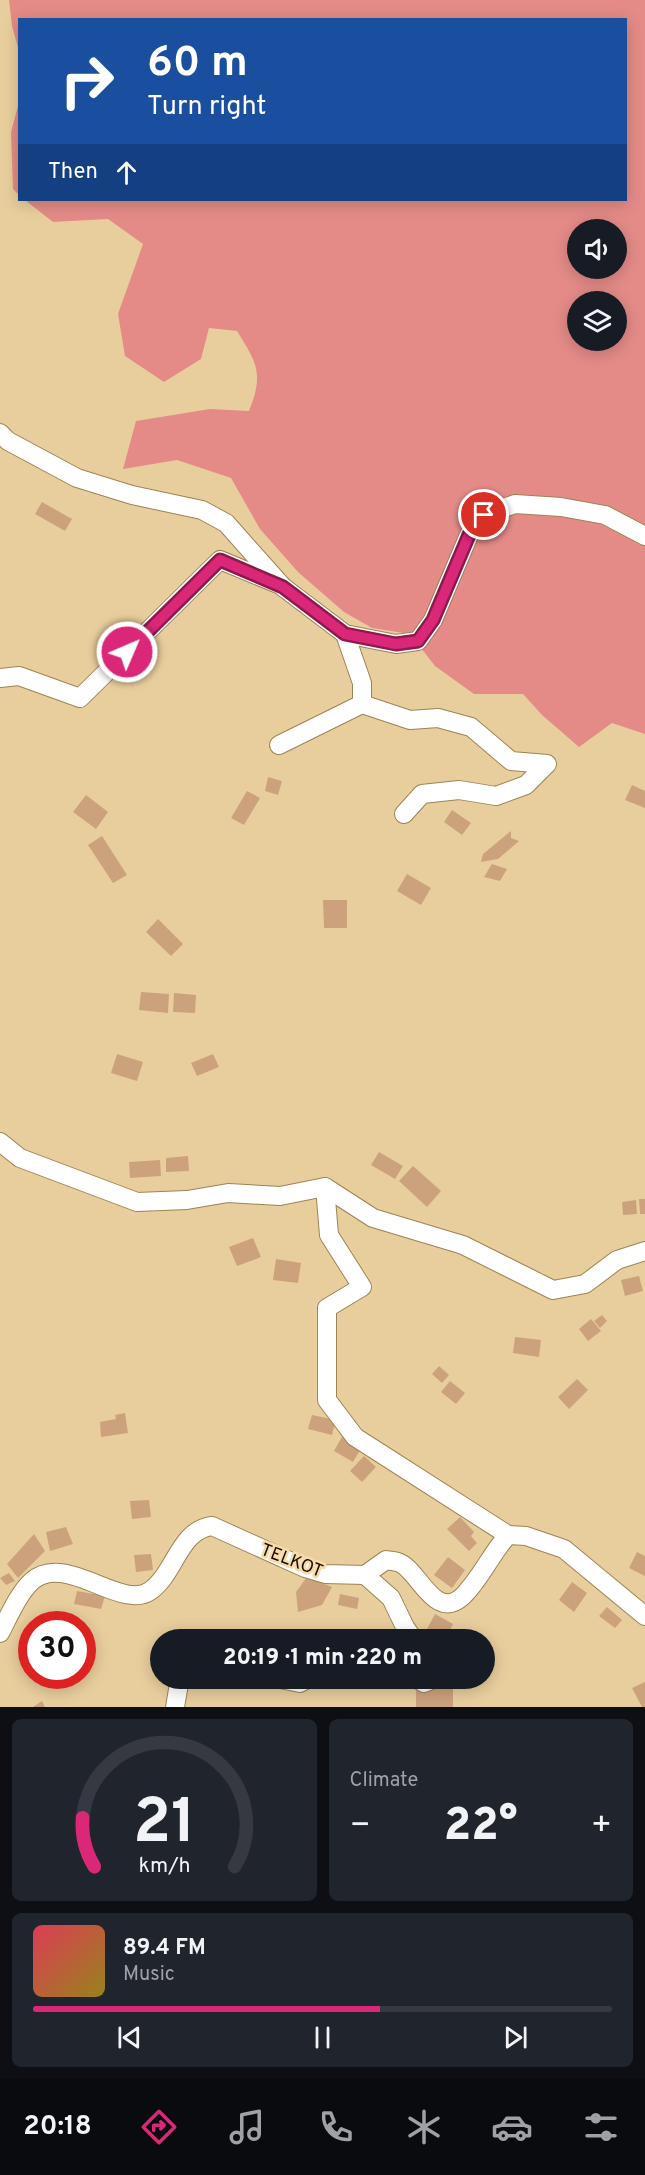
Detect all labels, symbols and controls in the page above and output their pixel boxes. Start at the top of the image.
text: 60 m [147,38,248,91]
icon: right [48,42,126,120]
text: Turn right [147,90,266,124]
icon: ahead [110,156,143,189]
text: Then [48,159,98,186]
map controls [567,219,627,351]
button: sound [567,219,627,279]
button: layers [567,291,627,351]
pin [458,489,509,540]
icon: arrive [467,498,500,531]
position arrow [95,620,159,684]
street label: TELKOT [257,1539,326,1584]
speed limit sign: 30 [18,1611,96,1689]
text: 20:19 · 1 min · 220 m [223,1645,422,1672]
text: Climate [350,1768,418,1794]
text: 21 [133,1786,196,1865]
text: 22° [444,1799,518,1856]
text: − [350,1806,371,1848]
text: + [591,1806,612,1848]
text: km/h [138,1853,190,1880]
text: 89.4 FM [123,1935,206,1962]
text: Music [123,1962,175,1988]
icon: previous [113,2021,146,2054]
icon: pause [306,2021,339,2054]
icon: next [499,2021,532,2054]
icon: directions [138,2106,180,2148]
icon: music [226,2106,268,2148]
icon: phone [315,2106,357,2148]
icon: climate [403,2106,445,2148]
icon: car [491,2106,533,2148]
icon: filters [580,2106,622,2148]
text: 20:18 [23,2110,92,2144]

